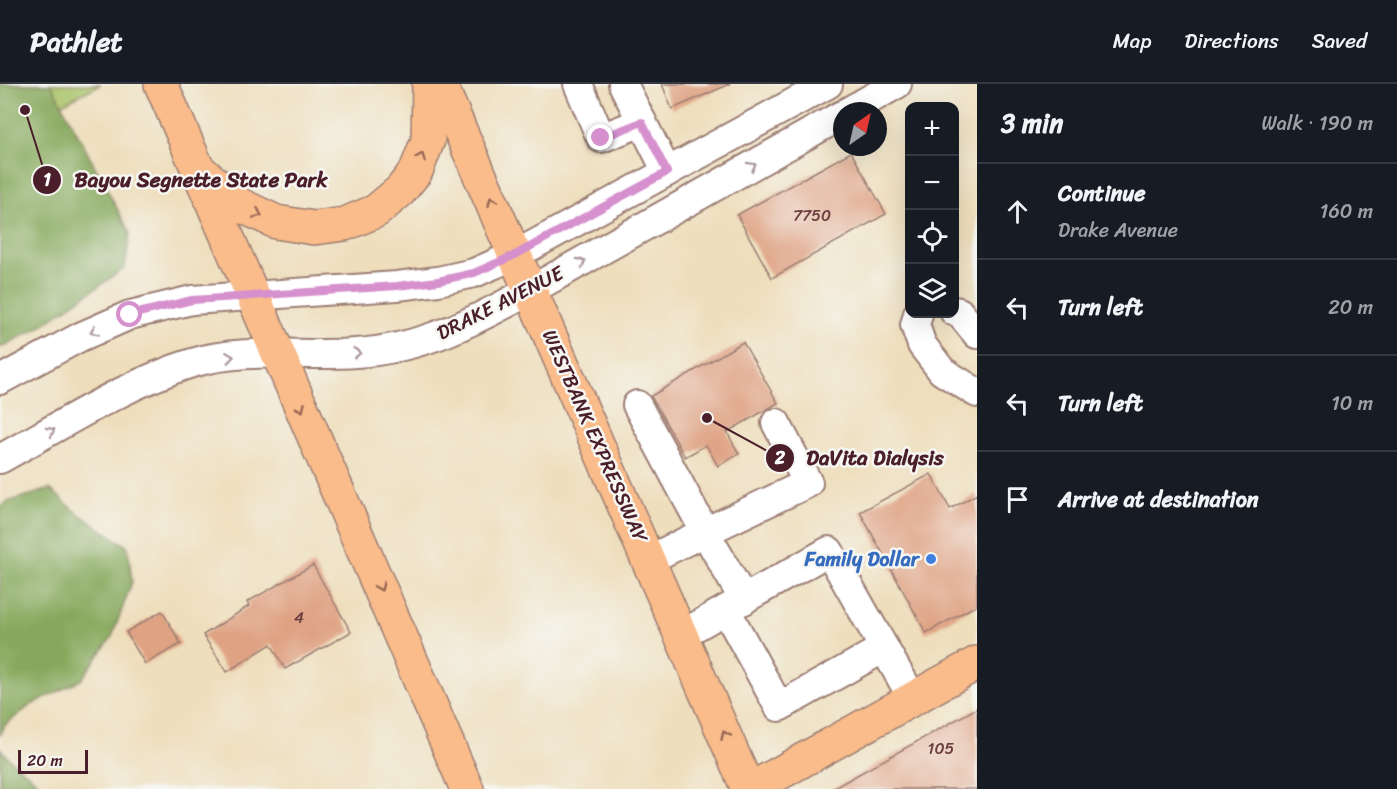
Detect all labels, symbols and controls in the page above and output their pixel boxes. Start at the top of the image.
text: Pathlet [30,17,123,66]
text: Map [1113,22,1151,60]
text: Directions [1184,22,1279,60]
text: Saved [1312,22,1367,60]
text: 3 min [1001,100,1063,146]
north arrow [833,102,887,156]
map controls [905,102,959,318]
button: + [905,102,959,156]
text: Walk · 190 m [1261,106,1373,141]
route end [587,124,613,150]
one-way arrow [414,152,427,163]
button: − [905,156,959,210]
callout: Bayou Segnette State Park [32,161,339,200]
text: Bayou Segnette State Park [75,161,328,199]
one-way arrow [746,162,756,173]
text: 1 [43,164,51,196]
text: Continue [1058,174,1146,213]
text: 160 m [1320,194,1373,229]
icon: ahead [1001,195,1034,228]
one-way arrow [487,196,499,207]
house number: 7750 [793,201,831,230]
one-way arrow [251,206,262,218]
button: locate [905,210,959,264]
text: Drake Avenue [1058,213,1178,248]
street label: DRAKE AVENUE [430,255,571,350]
one-way arrow [576,257,586,269]
button: layers [905,264,959,318]
text: Turn left [1058,288,1143,327]
text: 20 m [1328,290,1373,325]
icon: left [1001,291,1034,324]
route start [116,301,142,327]
one-way arrow [89,324,100,336]
street label: WESTBANK EXPRESSWAY [532,324,659,550]
one-way arrow [353,346,362,359]
one-way arrow [226,352,235,364]
text: Turn left [1058,384,1143,423]
text: 10 m [1331,386,1373,421]
icon: left [1001,387,1034,420]
one-way arrow [294,402,306,413]
one-way arrow [45,427,56,438]
callout: DaVita Dialysis [765,438,955,477]
text: DaVita Dialysis [806,439,944,477]
text: 2 [774,442,786,474]
text: Arrive at destination [1058,480,1259,519]
icon: arrive [1001,483,1034,516]
place label: Family Dollar [804,542,921,577]
marker: Family Dollar [924,552,938,566]
one-way arrow [373,580,385,591]
house number: 4 [294,603,304,632]
one-way arrow [720,731,732,742]
house number: 105 [928,734,955,763]
text: 20 m [27,746,63,775]
scale bar [18,747,88,774]

